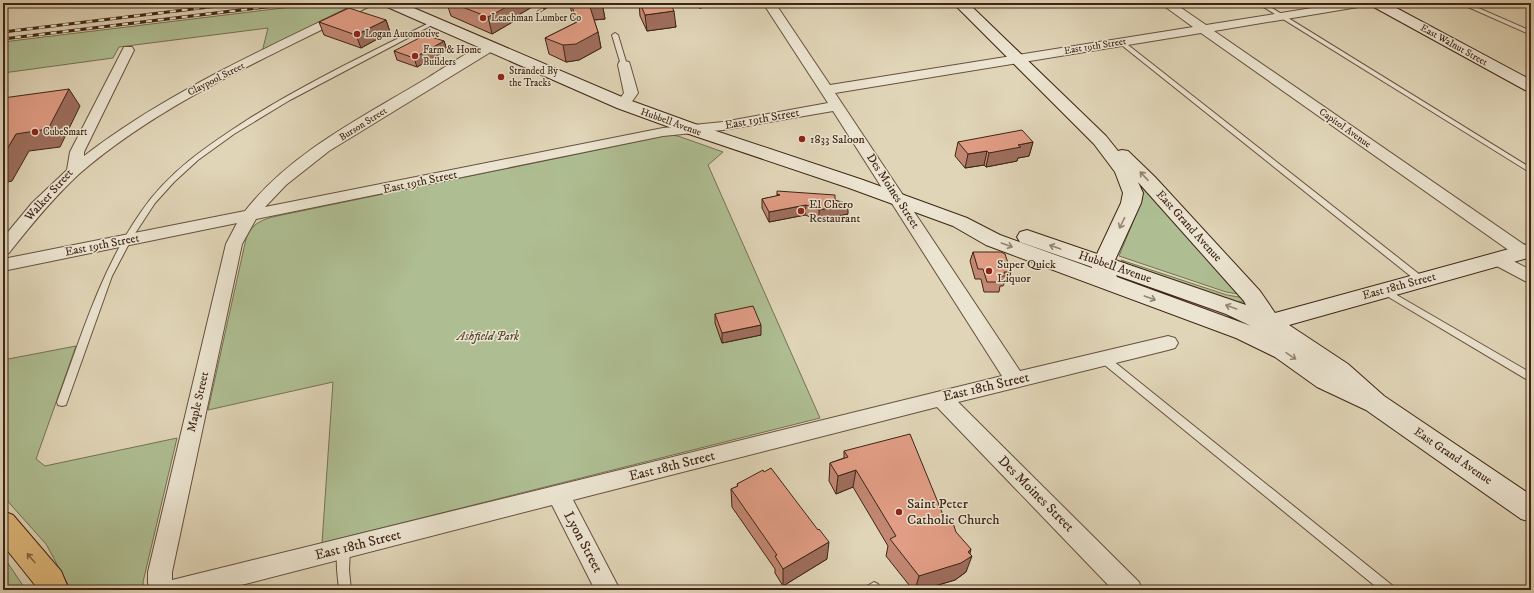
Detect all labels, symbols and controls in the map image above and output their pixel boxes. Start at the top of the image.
place label: Leachman Lumber Co [491,12,581,24]
marker: Leachman Lumber Co [478,13,488,23]
street label: East Walnut Street [1418,22,1490,68]
place label: Logan Automotive [365,28,439,40]
marker: Logan Automotive [352,29,362,39]
street label: East 19th Street [1063,35,1127,57]
place label: Farm & Home Builders [423,44,481,68]
marker: Farm & Home Builders [410,51,420,61]
street label: Claypool Street [186,60,246,98]
place label: Stranded By the Tracks [509,65,558,89]
marker: Stranded By the Tracks [496,72,506,82]
street label: Burson Street [337,105,389,143]
street label: Hubbell Avenue [639,105,703,139]
street label: East 19th Street [724,105,801,133]
street label: Capitol Avenue [1317,106,1373,150]
place label: CubeSmart [43,126,87,138]
marker: CubeSmart [30,127,40,137]
place label: 1833 Saloon [810,132,866,147]
marker: 1833 Saloon [797,134,807,144]
street label: Des Moines Street [863,151,923,231]
street label: Walker Street [21,166,76,225]
street label: East 19th Street [382,167,459,197]
one-way arrow [1139,171,1149,181]
street label: East Grand Avenue [1153,187,1225,265]
place label: El Chero Restaurant [809,197,860,226]
marker: El Chero Restaurant [796,206,806,216]
one-way arrow [1118,217,1125,229]
street label: East 19th Street [64,230,141,260]
one-way arrow [1001,242,1013,250]
one-way arrow [1049,243,1062,250]
street label: Hubbell Avenue [1077,247,1154,287]
place label: Super Quick Liquor [997,257,1056,286]
marker: Super Quick Liquor [984,266,994,276]
street label: East 18th Street [1361,269,1438,303]
one-way arrow [1144,295,1156,303]
one-way arrow [1226,303,1238,311]
park label: Ashfield Park [455,329,519,344]
one-way arrow [1285,352,1296,360]
street label: East 18th Street [941,368,1031,406]
street label: Maple Street [184,370,212,434]
street label: East Grand Avenue [1411,424,1495,488]
street label: East 18th Street [627,446,717,485]
street label: Des Moines Street [994,452,1078,536]
place label: Saint Peter Catholic Church [907,495,1000,529]
marker: Saint Peter Catholic Church [894,507,904,517]
street label: Lyon Street [559,508,607,576]
street label: East 18th Street [313,525,403,564]
one-way arrow [27,553,36,564]

